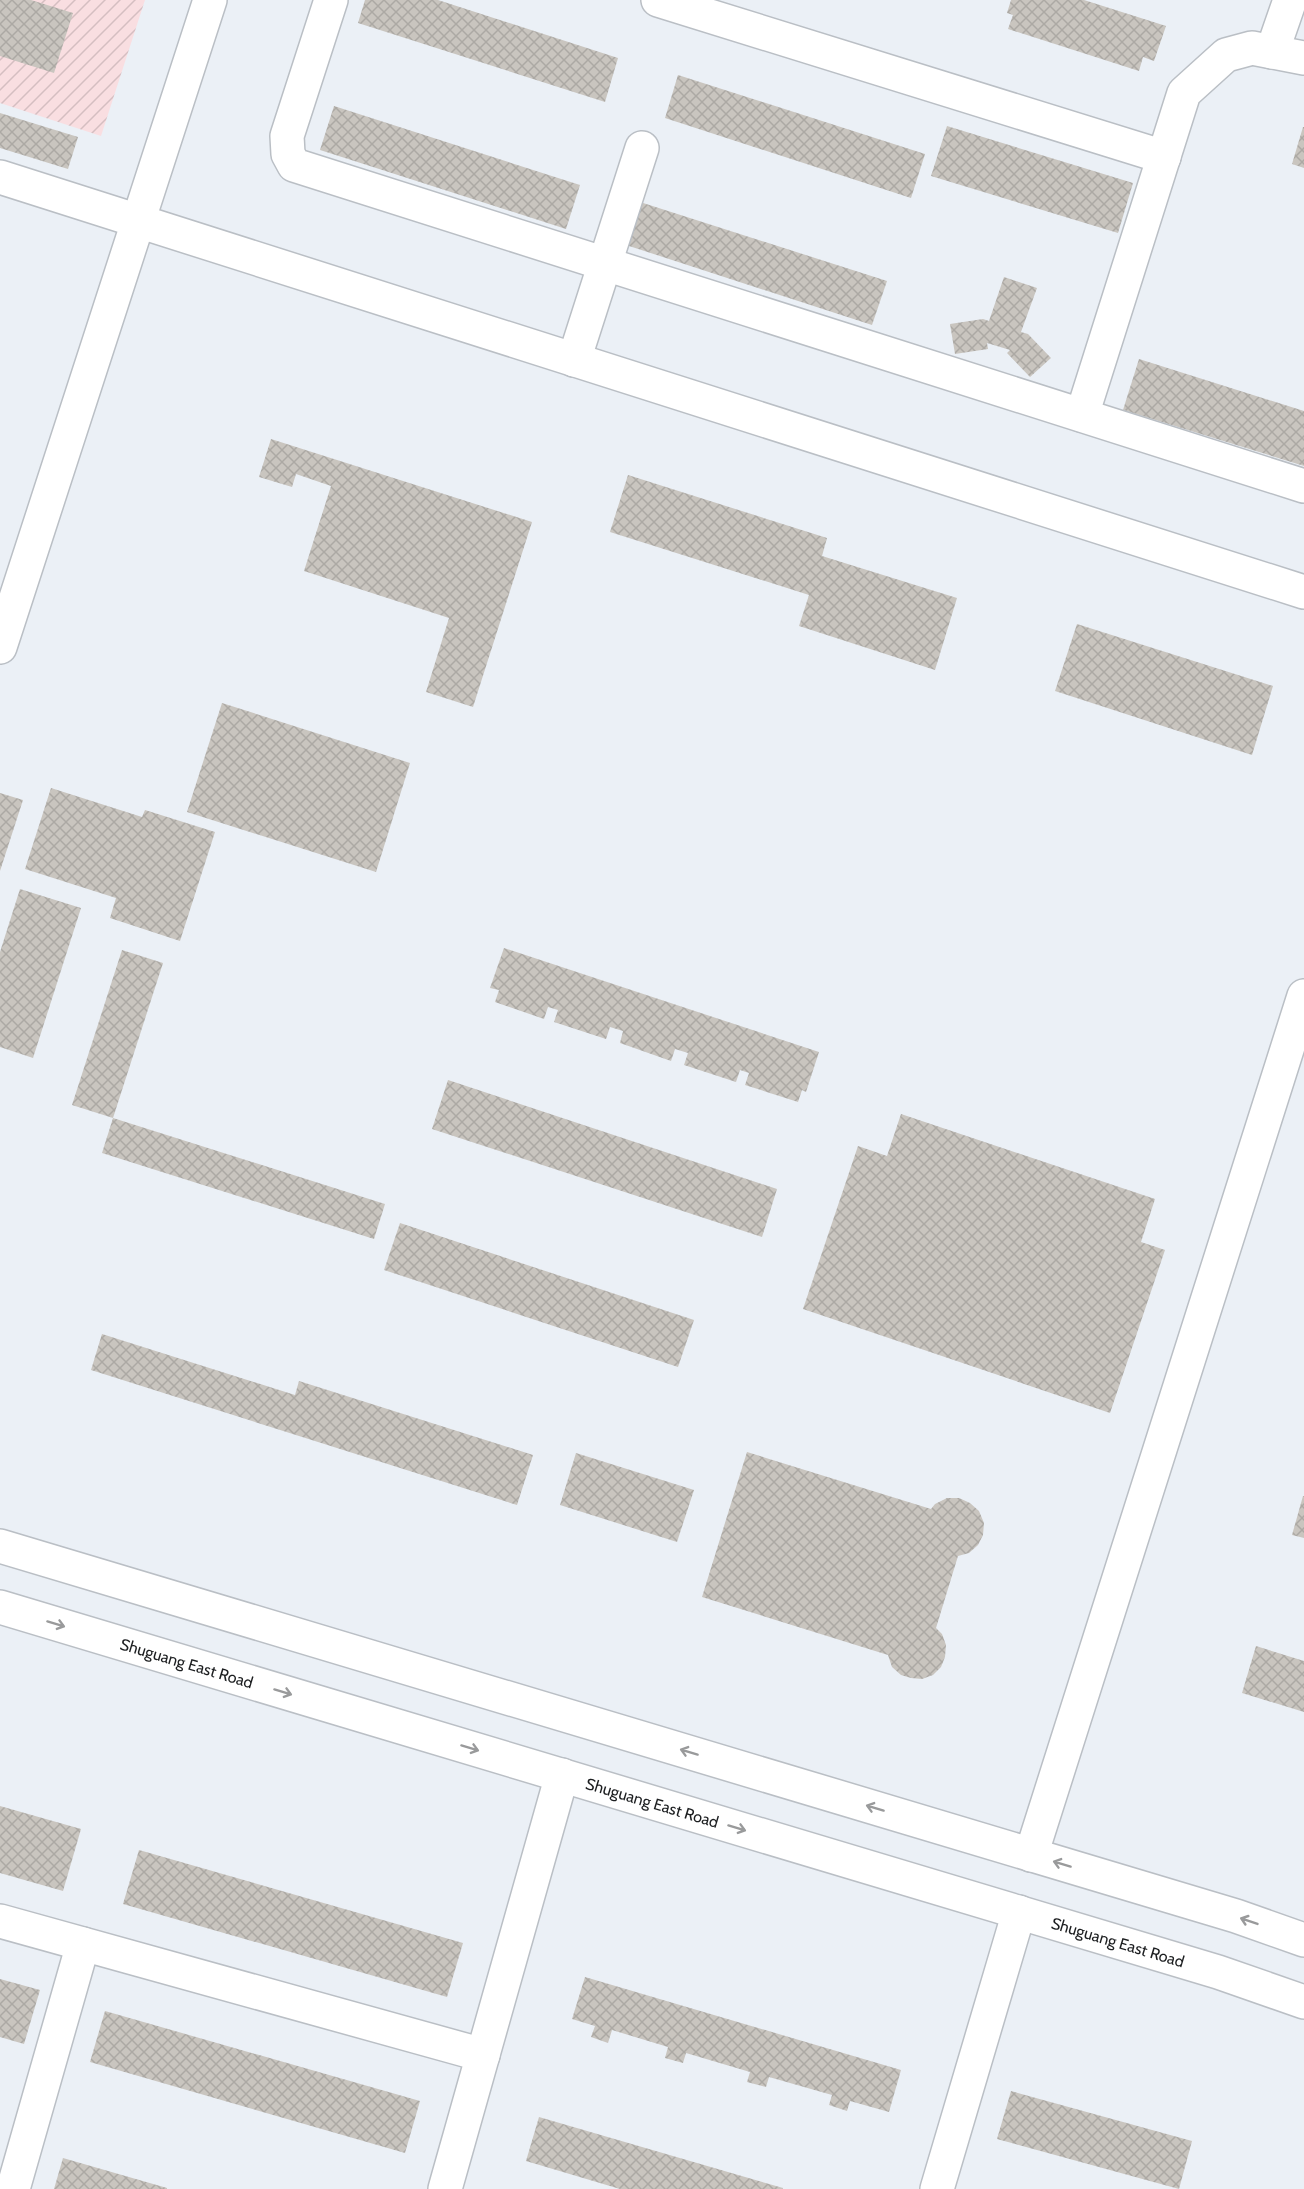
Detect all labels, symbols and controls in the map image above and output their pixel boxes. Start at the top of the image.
one-way arrow [46,1619,65,1630]
street label: Shuguang East Road [118,1634,256,1692]
one-way arrow [273,1687,292,1698]
one-way arrow [460,1743,479,1754]
one-way arrow [679,1746,698,1757]
street label: Shuguang East Road [584,1774,721,1831]
one-way arrow [866,1802,885,1813]
one-way arrow [727,1823,746,1834]
one-way arrow [1053,1858,1072,1869]
street label: Shuguang East Road [1049,1913,1187,1971]
one-way arrow [1240,1914,1259,1925]

